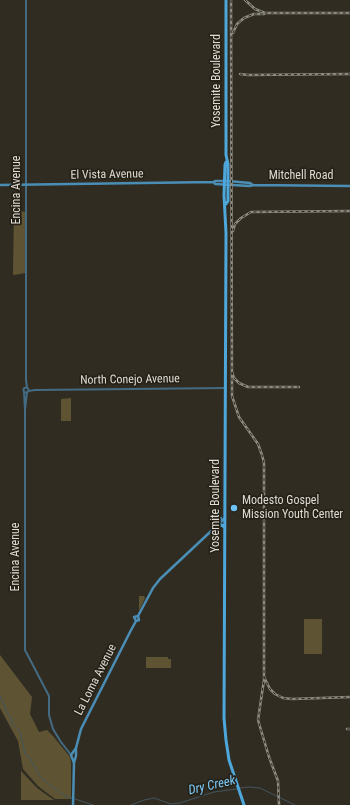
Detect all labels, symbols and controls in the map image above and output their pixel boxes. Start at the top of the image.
street label: Yosemite Boulevard [210,34,224,128]
street label: Encina Avenue [10,156,24,224]
street label: El Vista Avenue [70,167,144,183]
street label: Mitchell Road [269,169,333,183]
street label: North Conejo Avenue [80,372,180,388]
street label: Yosemite Boulevard [209,459,223,553]
place label: Modesto Gospel Mission Youth Center [242,494,343,522]
marker: Modesto Gospel Mission Youth Center [229,503,239,513]
street label: Encina Avenue [9,523,23,591]
street label: La Loma Avenue [72,642,120,718]
water label: Dry Creek [187,773,237,799]

